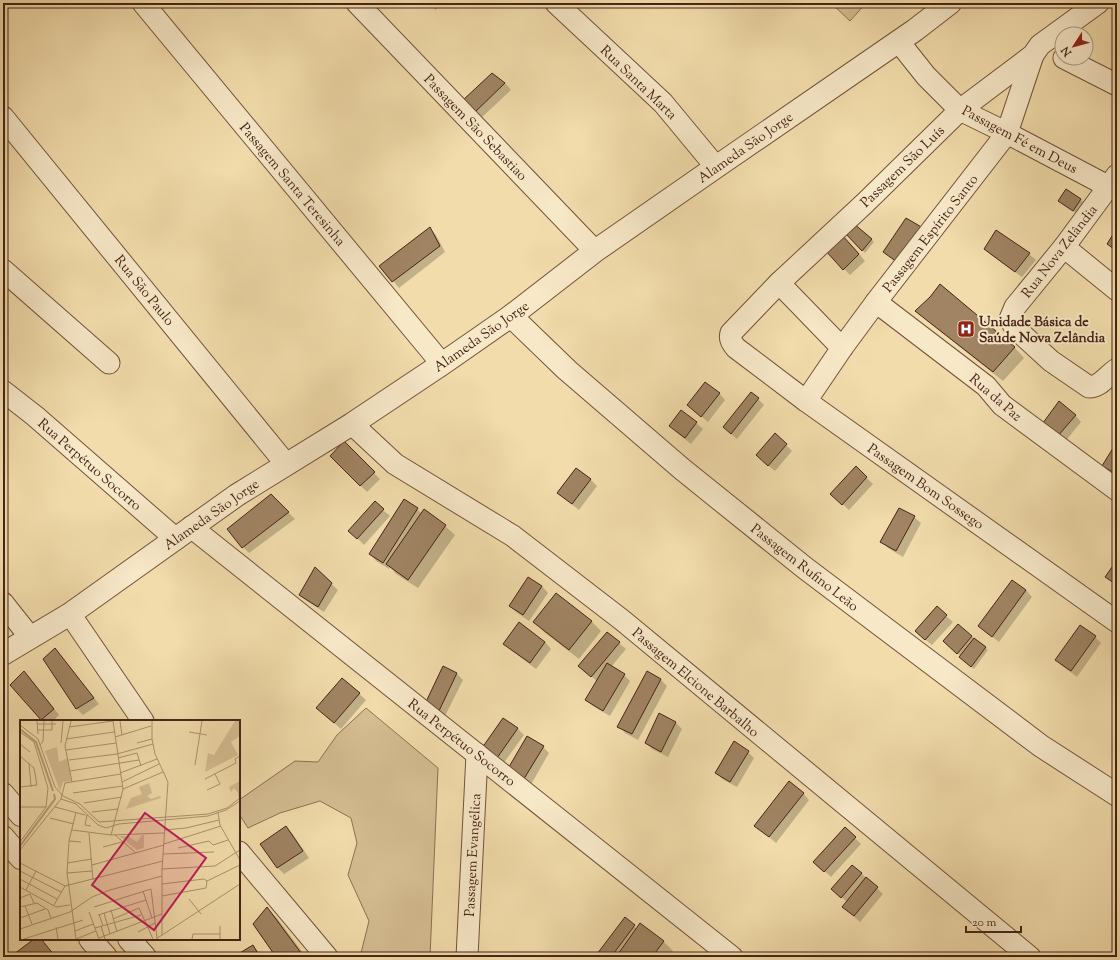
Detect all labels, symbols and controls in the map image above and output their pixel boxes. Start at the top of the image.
north arrow [1054,26,1094,66]
street label: Rua Santa Marta [595,42,681,126]
text: N [1058,43,1076,60]
street label: Passagem São Sebastiao [418,71,531,186]
street label: Passagem Fé em Deus [958,102,1081,180]
street label: Alameda São Jorge [694,108,798,189]
street label: Passagem Santa Teresinha [234,119,350,252]
street label: Passagem São Luís [857,122,950,213]
street label: Passagem Espírito Santo [879,171,984,297]
street label: Rua Nova Zelândia [1018,201,1104,303]
street label: Rua São Paulo [109,252,178,331]
street label: Alameda São Jorge [430,297,534,378]
place label: Unidade Básica de Saúde Nova Zelândia [979,313,1106,349]
hospital icon: Unidade Básica de Saúde Nova Zelândia [956,319,976,339]
street label: Rua da Paz [964,370,1025,427]
street label: Rua Perpétuo Socorro [32,415,145,517]
street label: Passagem Bom Sossego [862,440,987,536]
street label: Alameda São Jorge [160,475,264,556]
street label: Passagem Rufino Leão [746,520,862,617]
street label: Passagem Elcione Barbalho [627,624,763,743]
street label: Rua Perpétuo Socorro [403,695,519,792]
inset map [20,720,240,940]
street label: Passagem Evangélica [461,792,487,917]
scale bar [966,908,1021,934]
text: 20 m [972,914,997,932]

